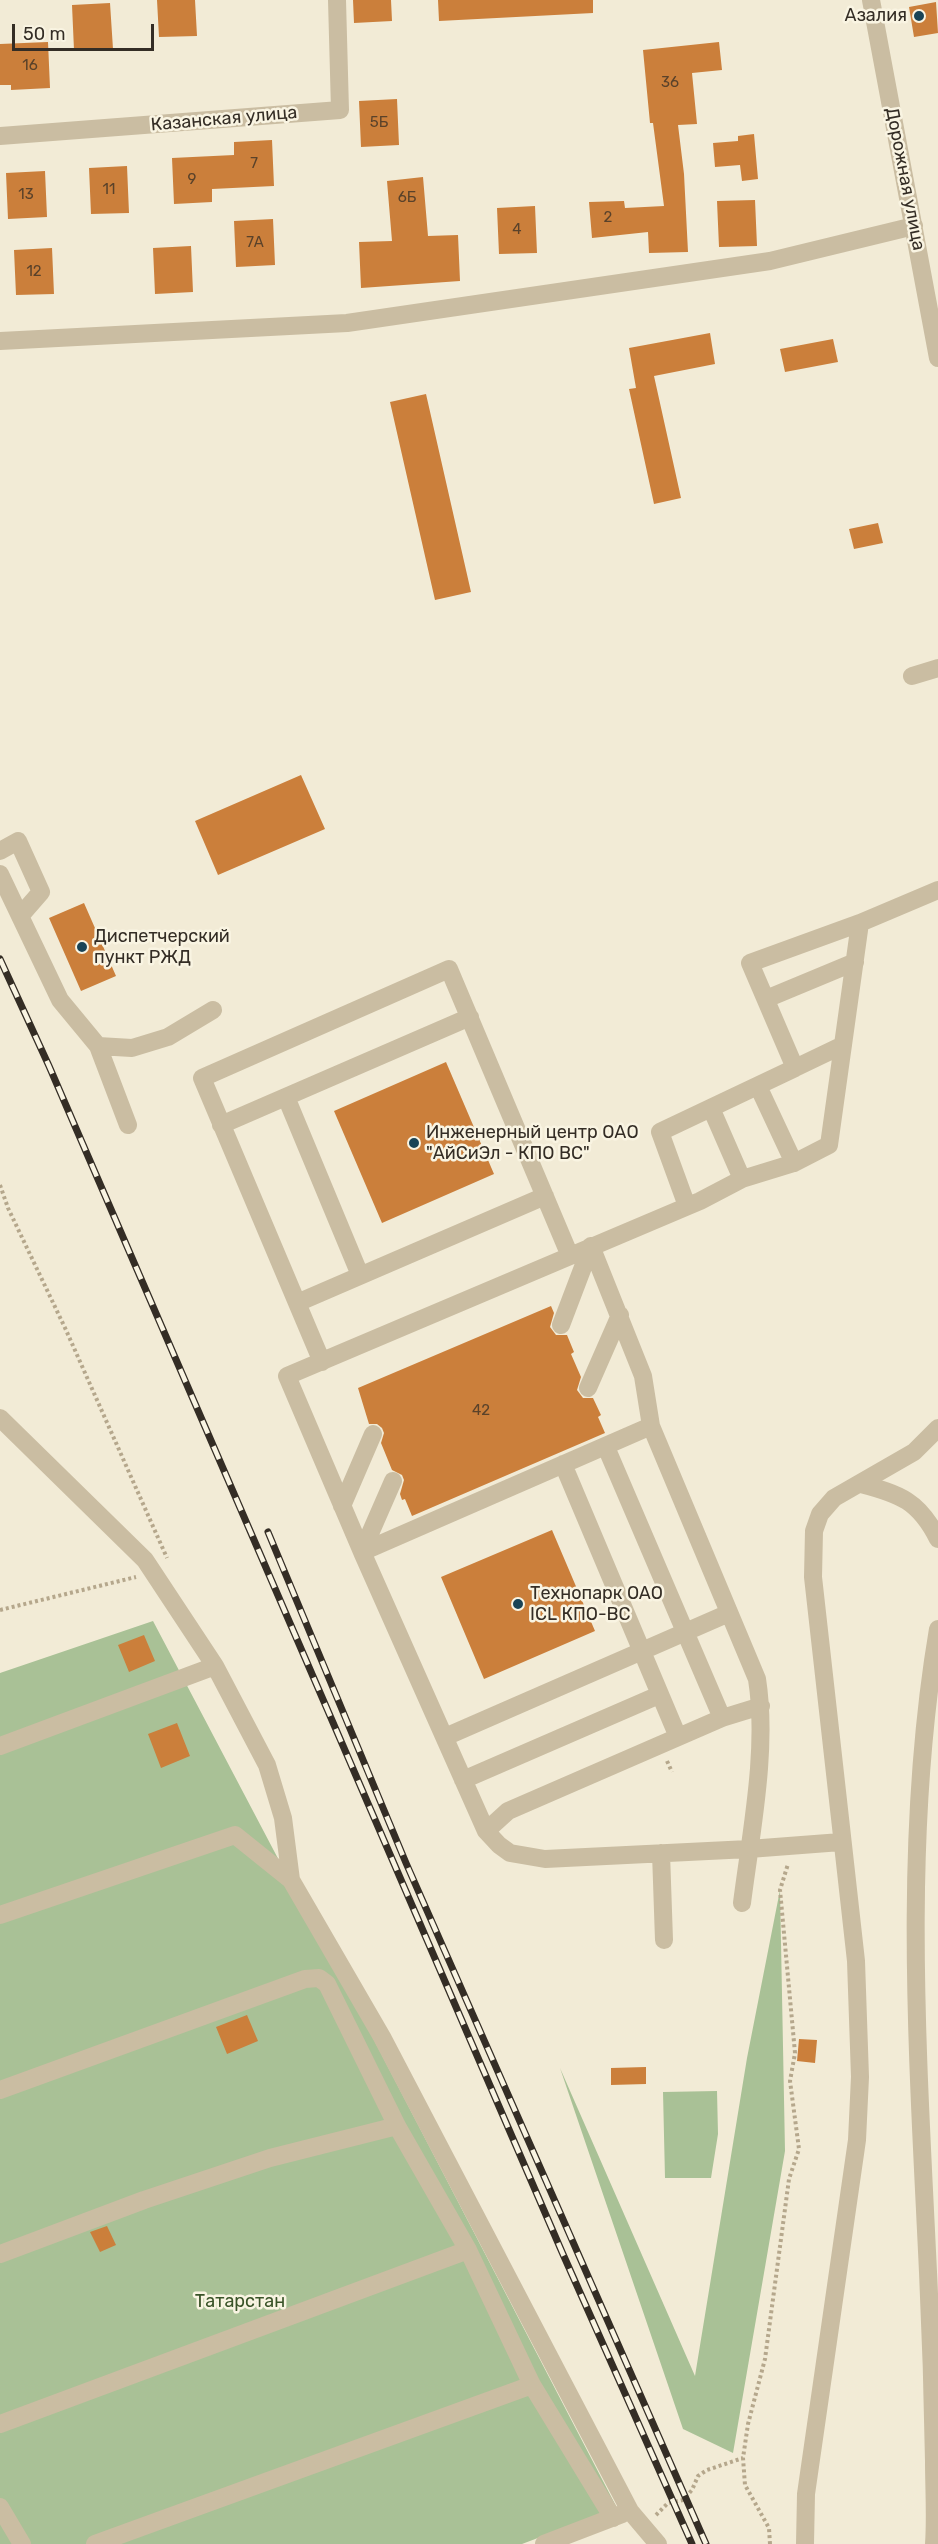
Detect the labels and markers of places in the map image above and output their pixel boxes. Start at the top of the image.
place label: Азалия [845,5,907,27]
marker: Азалия [912,9,926,23]
place label: Диспетчерский пункт РЖД [94,926,230,968]
marker: Диспетчерский пункт РЖД [75,940,89,954]
place label: Инженерный центр ОАО "АйСиЭл - КПО ВС" [426,1122,639,1164]
marker: Инженерный центр ОАО "АйСиЭл - КПО ВС" [407,1136,421,1150]
place label: Технопарк OAO ICL КПО-ВС [530,1583,663,1626]
marker: Технопарк OAO ICL КПО-ВС [511,1597,525,1611]

